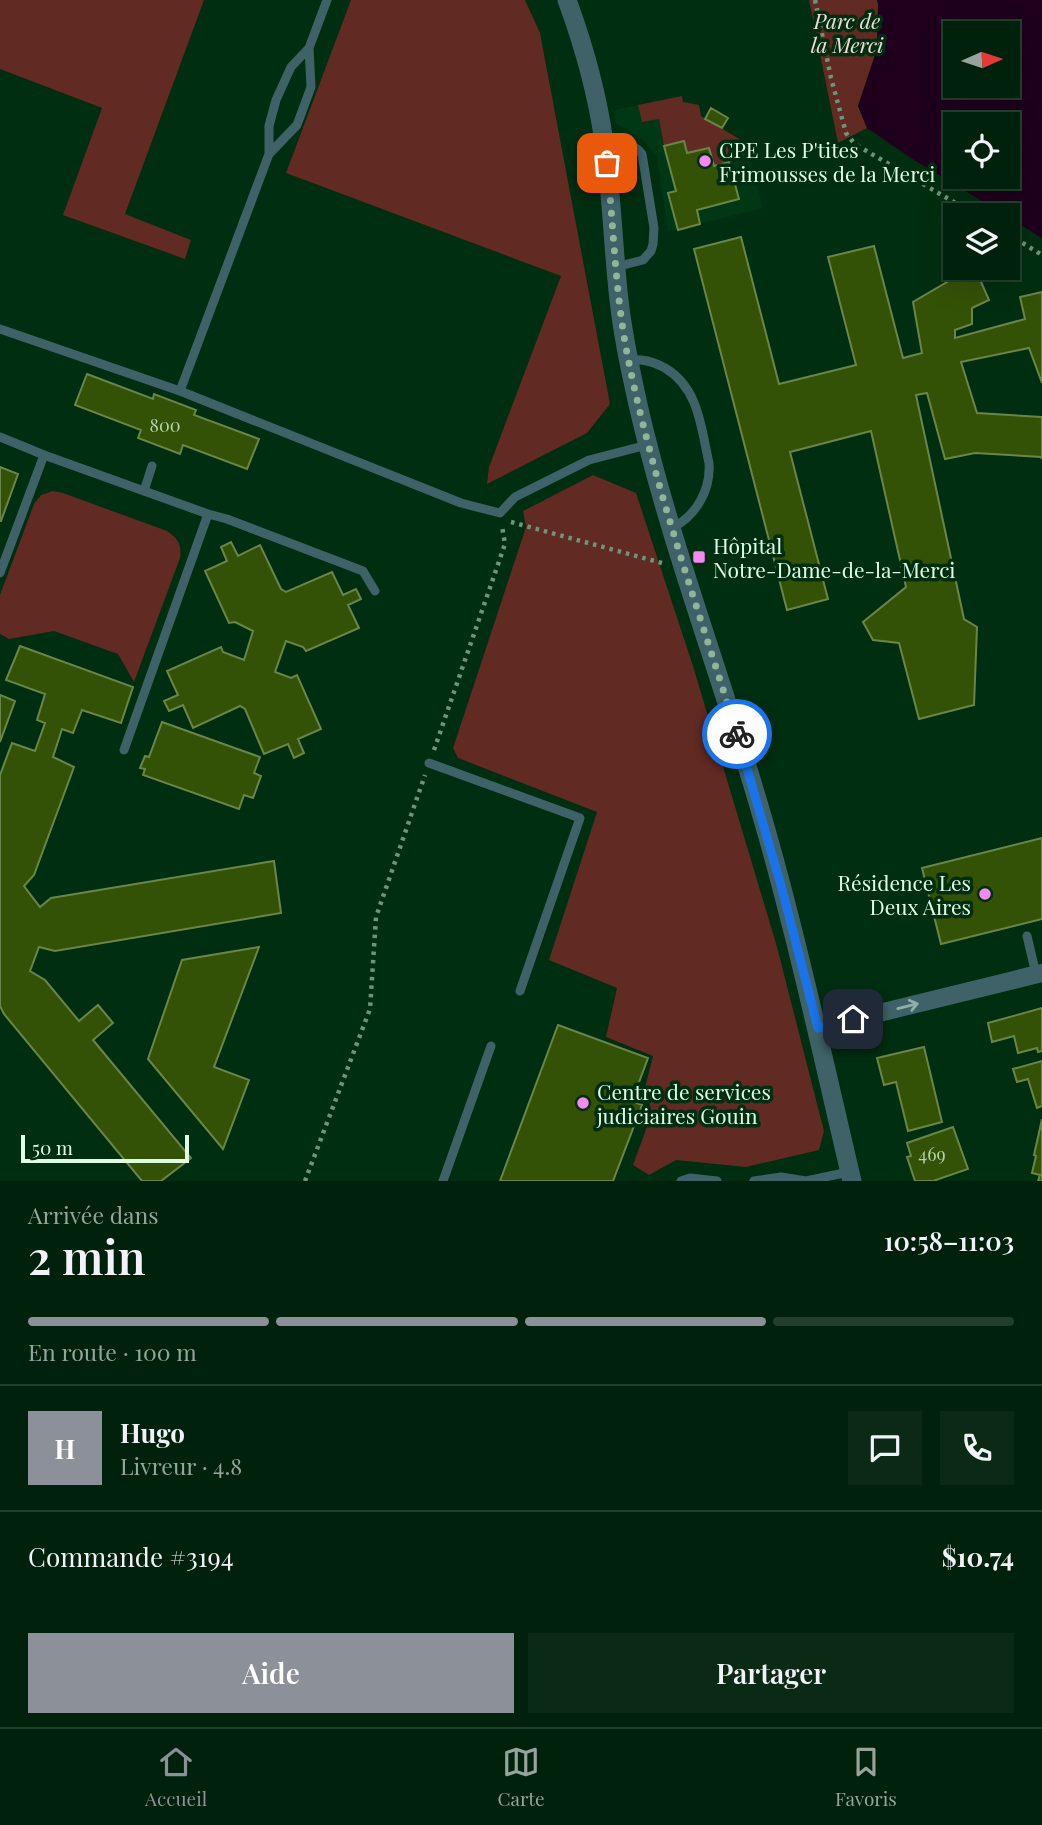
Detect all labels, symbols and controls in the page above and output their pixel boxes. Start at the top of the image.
park label: Parc de la Merci [811,6,884,58]
north arrow [943,21,1020,98]
map controls [943,21,1020,280]
button: locate [943,112,1020,189]
pin [577,133,637,193]
place label: CPE Les P'tites Frimousses de la Merci [719,135,936,187]
icon: bag [588,144,626,182]
marker: CPE Les P'tites Frimousses de la Merci [697,153,713,169]
button: layers [943,203,1020,280]
house number: 800 [150,413,180,437]
place label: Hôpital Notre-Dame-de-la-Merci [713,531,956,583]
marker: Hôpital Notre-Dame-de-la-Merci [691,549,707,565]
courier [702,699,772,769]
icon: bike [718,715,756,753]
place label: Résidence Les Deux Aires [837,868,971,920]
marker: Résidence Les Deux Aires [977,886,993,902]
pin [823,989,883,1049]
one-way arrow [896,999,919,1012]
icon: home [834,1000,872,1038]
place label: Centre de services judiciaires Gouin [596,1077,771,1129]
marker: Centre de services judiciaires Gouin [575,1095,591,1111]
scale bar [21,1132,189,1164]
text: 50 m [32,1134,73,1160]
house number: 469 [918,1142,946,1166]
text: Arrivée dans [28,1199,159,1230]
text: 10:58–11:03 [884,1223,1014,1258]
text: 2 min [28,1225,146,1287]
text: En route · 100 m [28,1336,197,1367]
button: chat [848,1411,922,1485]
button: phone [940,1411,1014,1485]
text: Hugo [120,1415,185,1450]
text: H [55,1431,75,1466]
text: Livreur · 4.8 [120,1450,242,1481]
text: Commande #3194 [28,1539,234,1574]
text: $10.74 [942,1539,1014,1574]
button: Aide [28,1633,514,1713]
button: Partager [528,1633,1014,1713]
tab: Accueil [145,1743,207,1811]
tab: Carte [497,1743,545,1811]
tab: Favoris [835,1743,897,1811]

